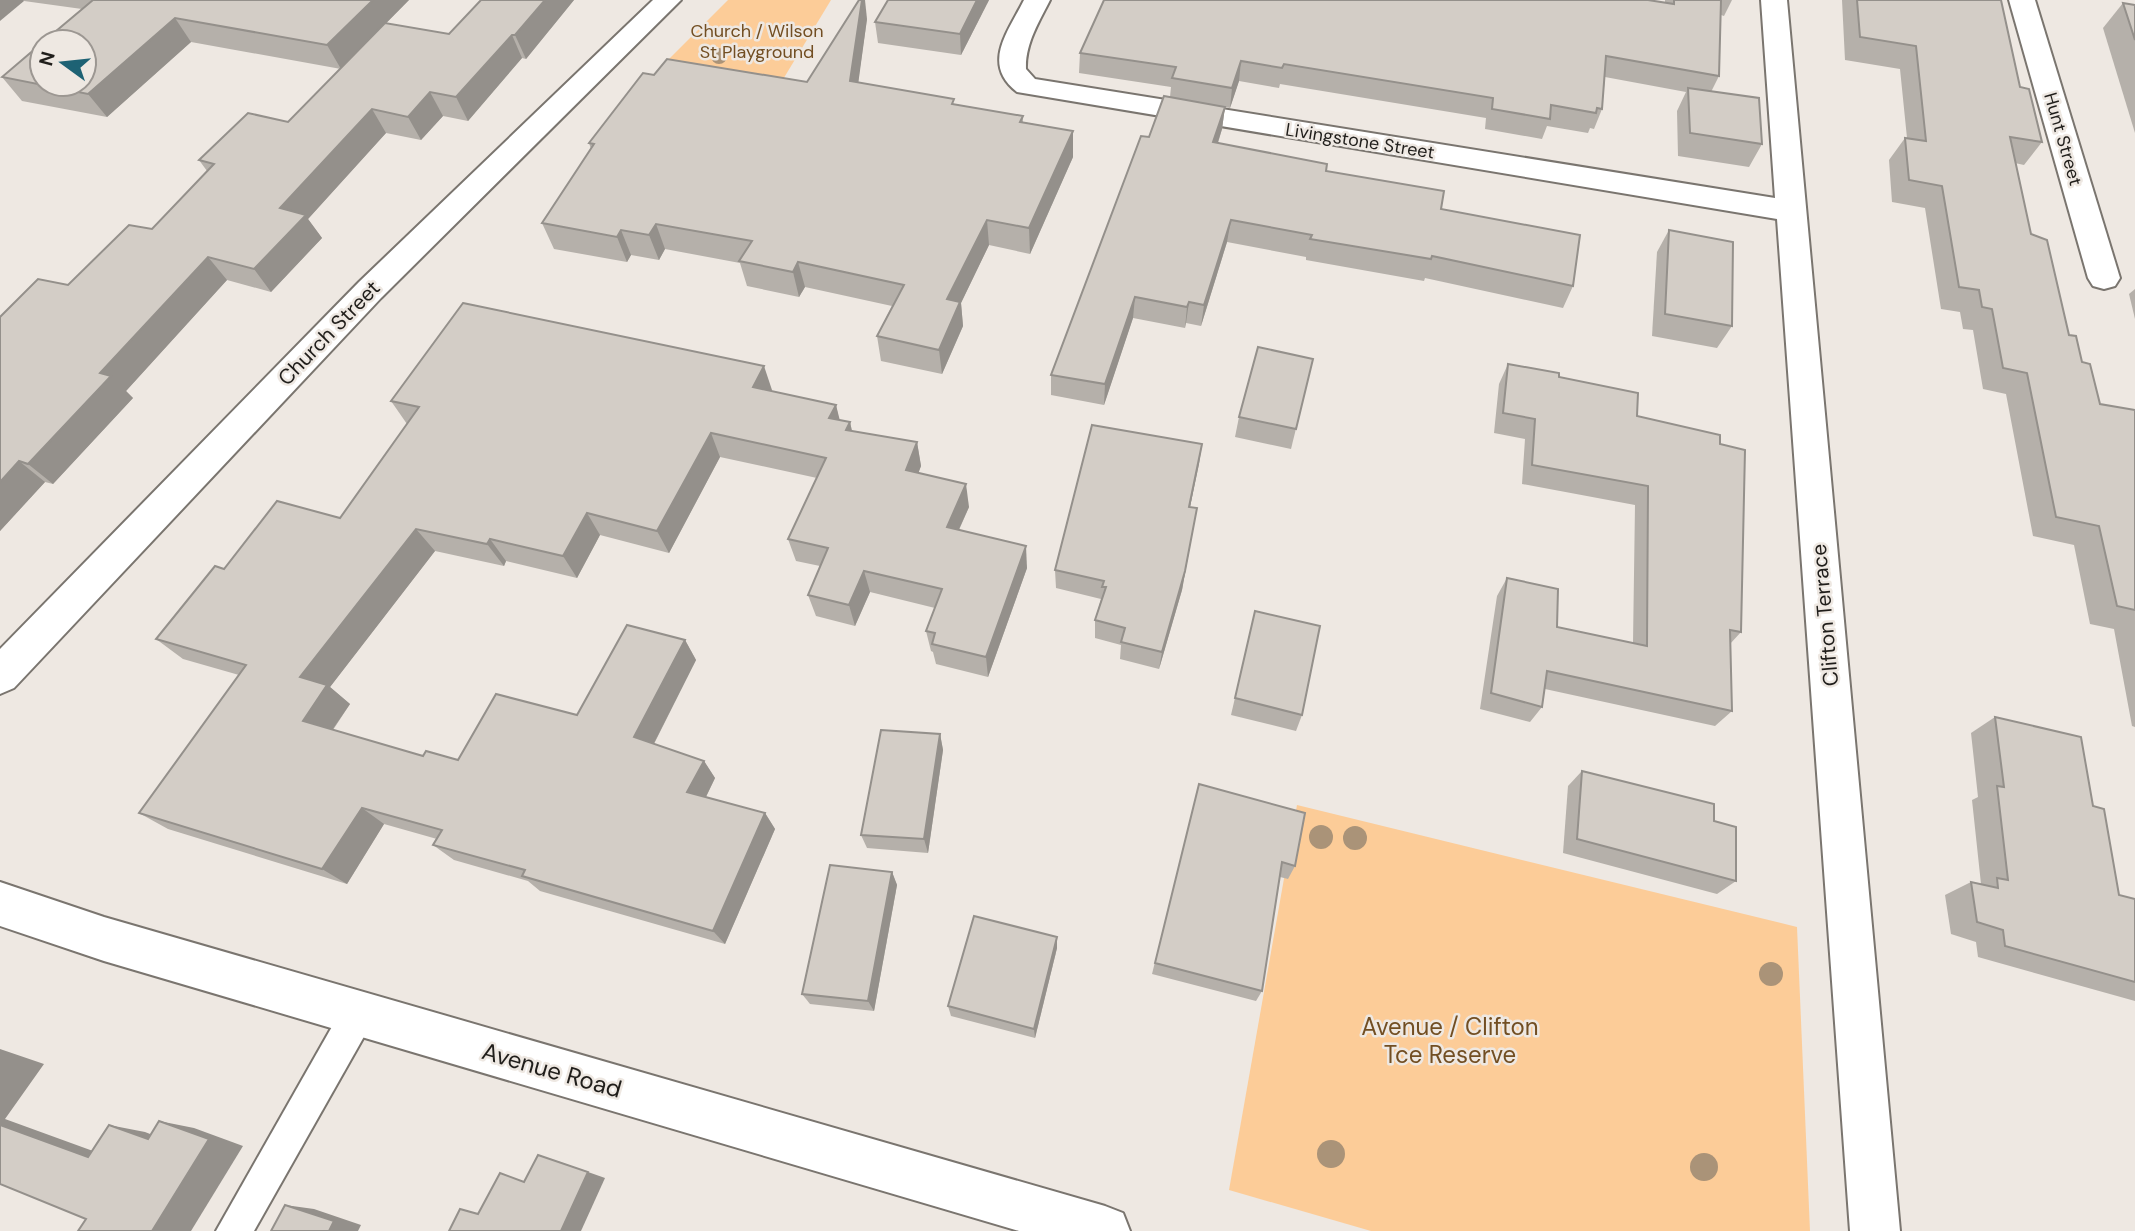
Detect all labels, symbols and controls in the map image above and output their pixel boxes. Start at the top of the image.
park label: Church / Wilson St Playground [691,19,823,64]
north arrow [28,28,98,98]
text: N [33,49,61,69]
street label: Hunt Street [2038,90,2088,188]
street label: Livingstone Street [1284,117,1436,165]
street label: Church Street [272,274,386,392]
street label: Clifton Terrace [1805,543,1845,687]
park label: Avenue / Clifton Tce Reserve [1361,1011,1539,1070]
street label: Avenue Road [479,1035,625,1105]

